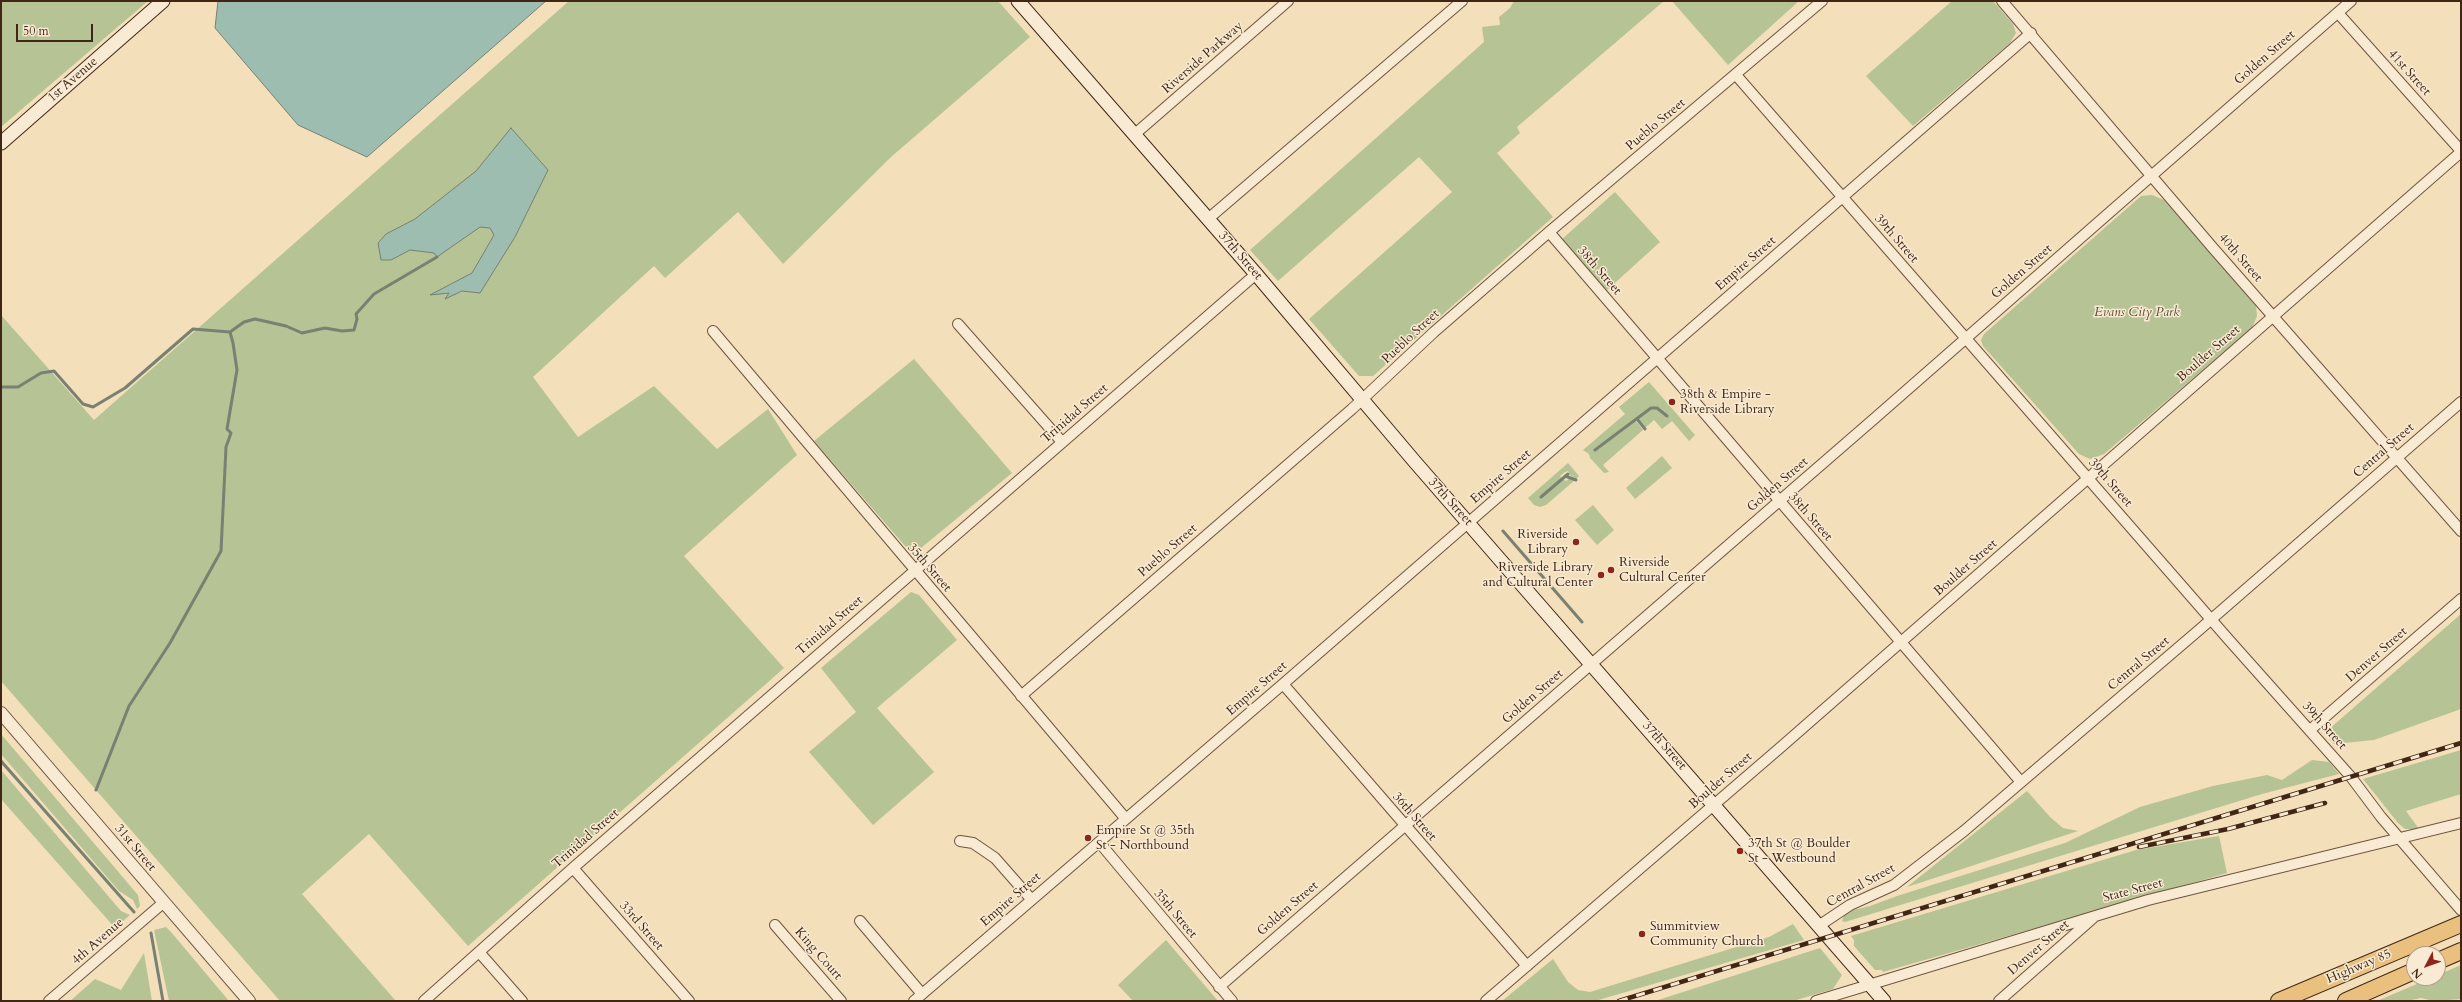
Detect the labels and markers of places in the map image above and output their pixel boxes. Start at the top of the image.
place label: 38th & Empire - Riverside Library [1680,387,1775,418]
marker: 38th & Empire - Riverside Library [1667,397,1677,407]
place label: Riverside Library [1517,527,1568,558]
marker: Riverside Library [1571,537,1581,547]
place label: Riverside Cultural Center [1619,555,1706,586]
place label: Riverside Library and Cultural Center [1483,560,1593,591]
marker: Riverside Cultural Center [1606,565,1616,575]
marker: Riverside Library and Cultural Center [1596,570,1606,580]
place label: Empire St @ 35th St - Northbound [1096,823,1195,854]
marker: Empire St @ 35th St - Northbound [1083,833,1093,843]
place label: 37th St @ Boulder St - Westbound [1748,836,1850,867]
marker: 37th St @ Boulder St - Westbound [1735,846,1745,856]
place label: Summitview Community Church [1650,919,1764,950]
marker: Summitview Community Church [1637,929,1647,939]

